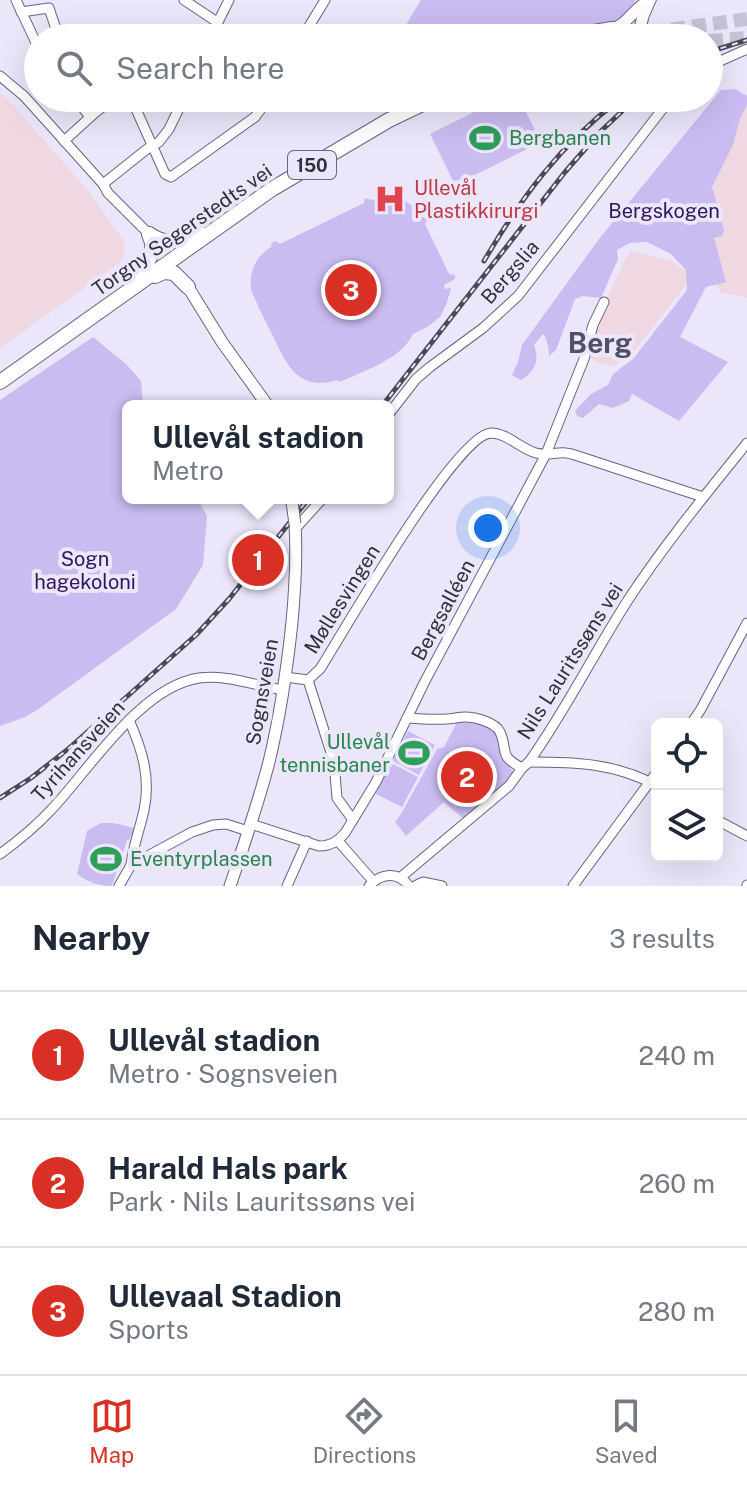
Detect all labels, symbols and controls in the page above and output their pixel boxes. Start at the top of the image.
search box [24,24,723,112]
icon: search [52,46,96,90]
text: Search here [116,50,284,86]
sports icon: Bergbanen [468,121,502,155]
place label: Bergbanen [509,126,611,150]
road number: 150 [288,151,336,179]
street label: Torgny Segerstedts vei [88,159,276,301]
place label: Ullevål Plastikkirurgi [414,176,538,223]
hospital icon: Ullevål Plastikkirurgi [373,182,407,216]
park label: Bergskogen [608,199,720,223]
street label: Bergslia [476,235,544,309]
pin: 3 [325,260,377,320]
district label: Berg [568,326,632,359]
popup [122,400,394,504]
text: Ullevål stadion [152,419,364,455]
text: Metro [152,455,224,486]
your location [468,508,508,548]
pin: 1 [232,530,284,590]
street label: Møllesvingen [299,540,385,658]
park label: Sogn hagekoloni [34,547,136,594]
street label: Bergsalléen [406,555,480,665]
street label: Nils Lauritssøns vei [512,578,628,744]
street label: Sognsveien [241,637,283,747]
street label: Tyrihansveien [26,696,130,806]
map controls [651,718,723,862]
button: locate [651,718,723,790]
place label: Ullevål tennisbaner [279,730,390,777]
sports icon: Ullevål tennisbaner [397,736,431,770]
pin: 2 [441,747,493,807]
button: layers [651,790,723,862]
sports icon: Eventyrplassen [89,842,123,876]
place label: Eventyrplassen [130,847,273,871]
text: Nearby [32,918,150,958]
text: 3 results [609,923,715,954]
text: Ullevål stadion [108,1022,320,1058]
text: 1 [52,1040,64,1071]
text: 240 m [638,1040,715,1071]
text: Metro · Sognsveien [108,1058,338,1089]
text: Harald Hals park [108,1150,348,1186]
text: 2 [50,1168,66,1199]
text: 260 m [639,1168,715,1199]
text: Park · Nils Lauritssøns vei [108,1186,415,1217]
text: Ullevaal Stadion [108,1278,342,1314]
text: 3 [49,1296,67,1327]
text: 280 m [638,1296,715,1327]
text: Sports [108,1314,189,1345]
tab: Map [89,1394,134,1468]
tab: Directions [313,1394,416,1468]
tab: Saved [595,1394,658,1468]

